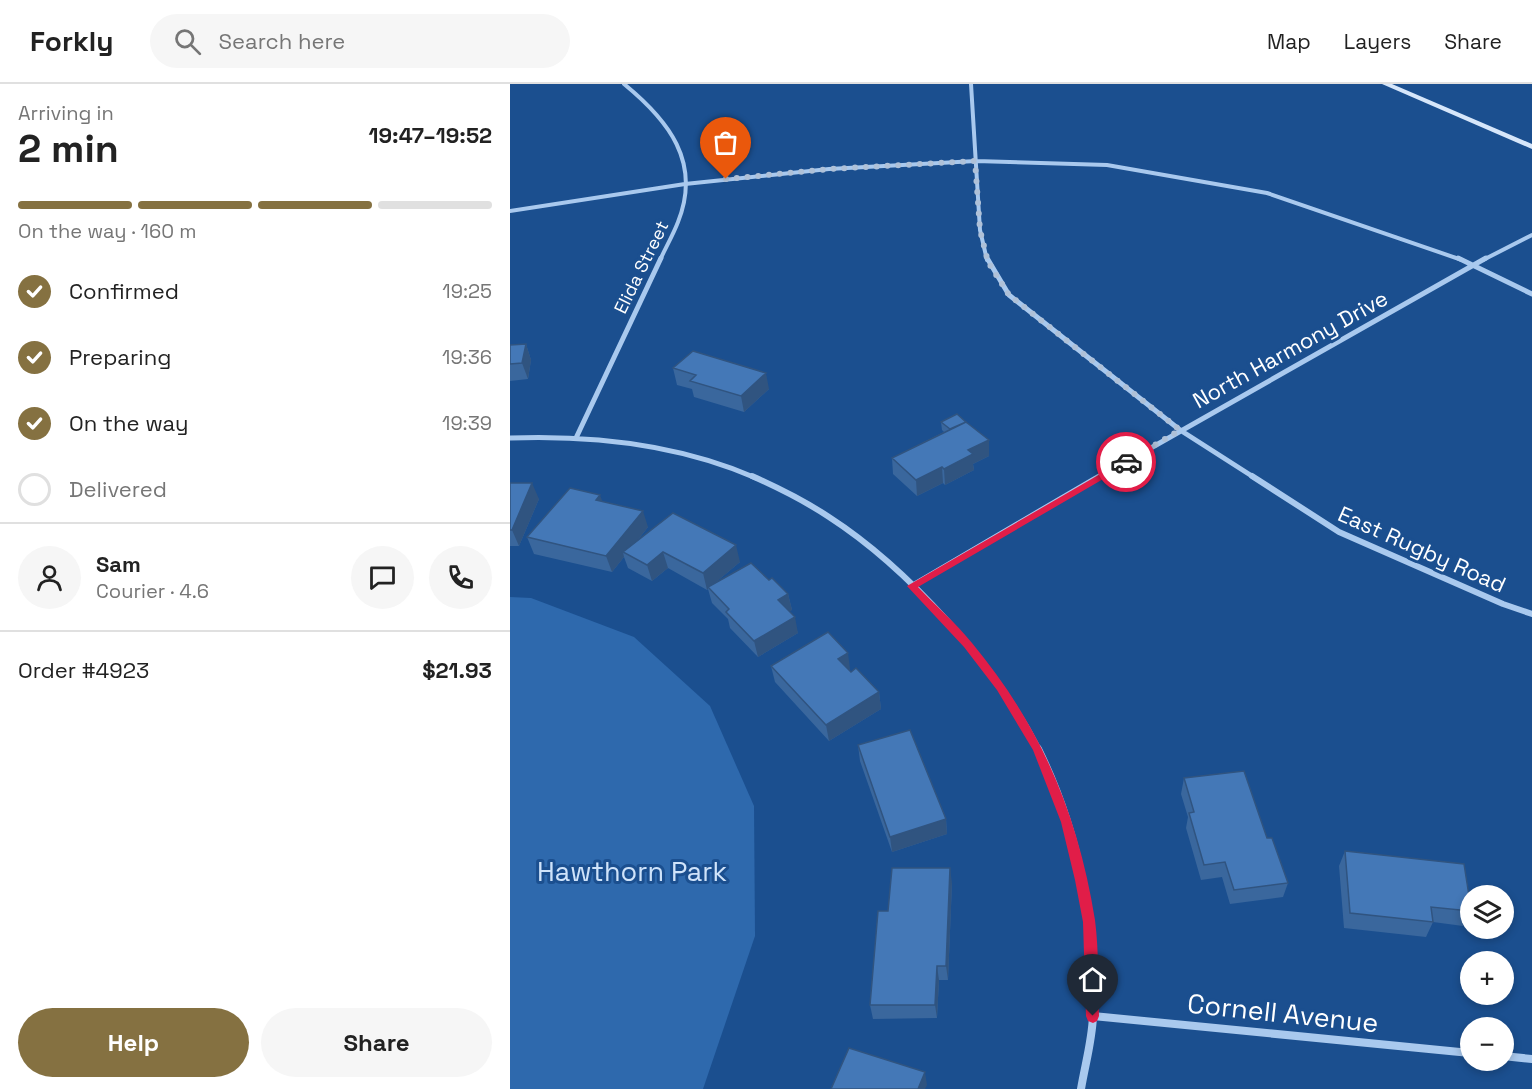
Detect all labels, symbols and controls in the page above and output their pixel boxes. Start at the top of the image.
search box [150,14,570,68]
text: Forkly [30,23,114,59]
icon: search [171,25,204,58]
text: Search here [219,27,345,55]
text: Map [1267,28,1311,55]
text: Layers [1344,28,1411,55]
text: Share [1444,28,1502,55]
text: Arriving in [18,100,114,126]
pin [700,117,751,179]
text: 19:47–19:52 [369,121,492,149]
text: 2 min [18,124,119,173]
icon: bag [709,126,742,159]
street label: Elida Street [609,217,673,317]
text: On the way · 160 m [18,218,196,244]
icon: check [18,275,51,308]
text: Confirmed [69,277,179,305]
text: 19:25 [442,278,492,304]
street label: North Harmony Drive [1188,284,1392,414]
icon: check [18,341,51,374]
text: Preparing [69,343,171,371]
text: 19:36 [442,344,492,370]
icon: check [18,407,51,440]
text: On the way [69,409,188,437]
text: 19:39 [442,410,492,436]
courier [1096,432,1156,492]
icon: car [1110,446,1143,479]
text: Delivered [69,475,167,503]
street label: East Rugby Road [1334,499,1510,599]
button: person [18,546,81,609]
button: chat [351,546,414,609]
button: phone [429,546,492,609]
text: Sam [96,550,141,578]
text: Courier · 4.6 [96,578,209,604]
text: Order #4923 [18,656,149,684]
text: $21.93 [422,656,492,684]
park label: Hawthorn Park [537,854,727,889]
map controls [1460,885,1514,1071]
button: layers [1460,885,1514,939]
button: + [1460,951,1514,1005]
pin [1067,954,1118,1016]
icon: home [1076,963,1109,996]
street label: Cornell Avenue [1186,986,1380,1040]
button: Help [18,1008,249,1077]
button: Share [261,1008,492,1077]
button: − [1460,1017,1514,1071]

